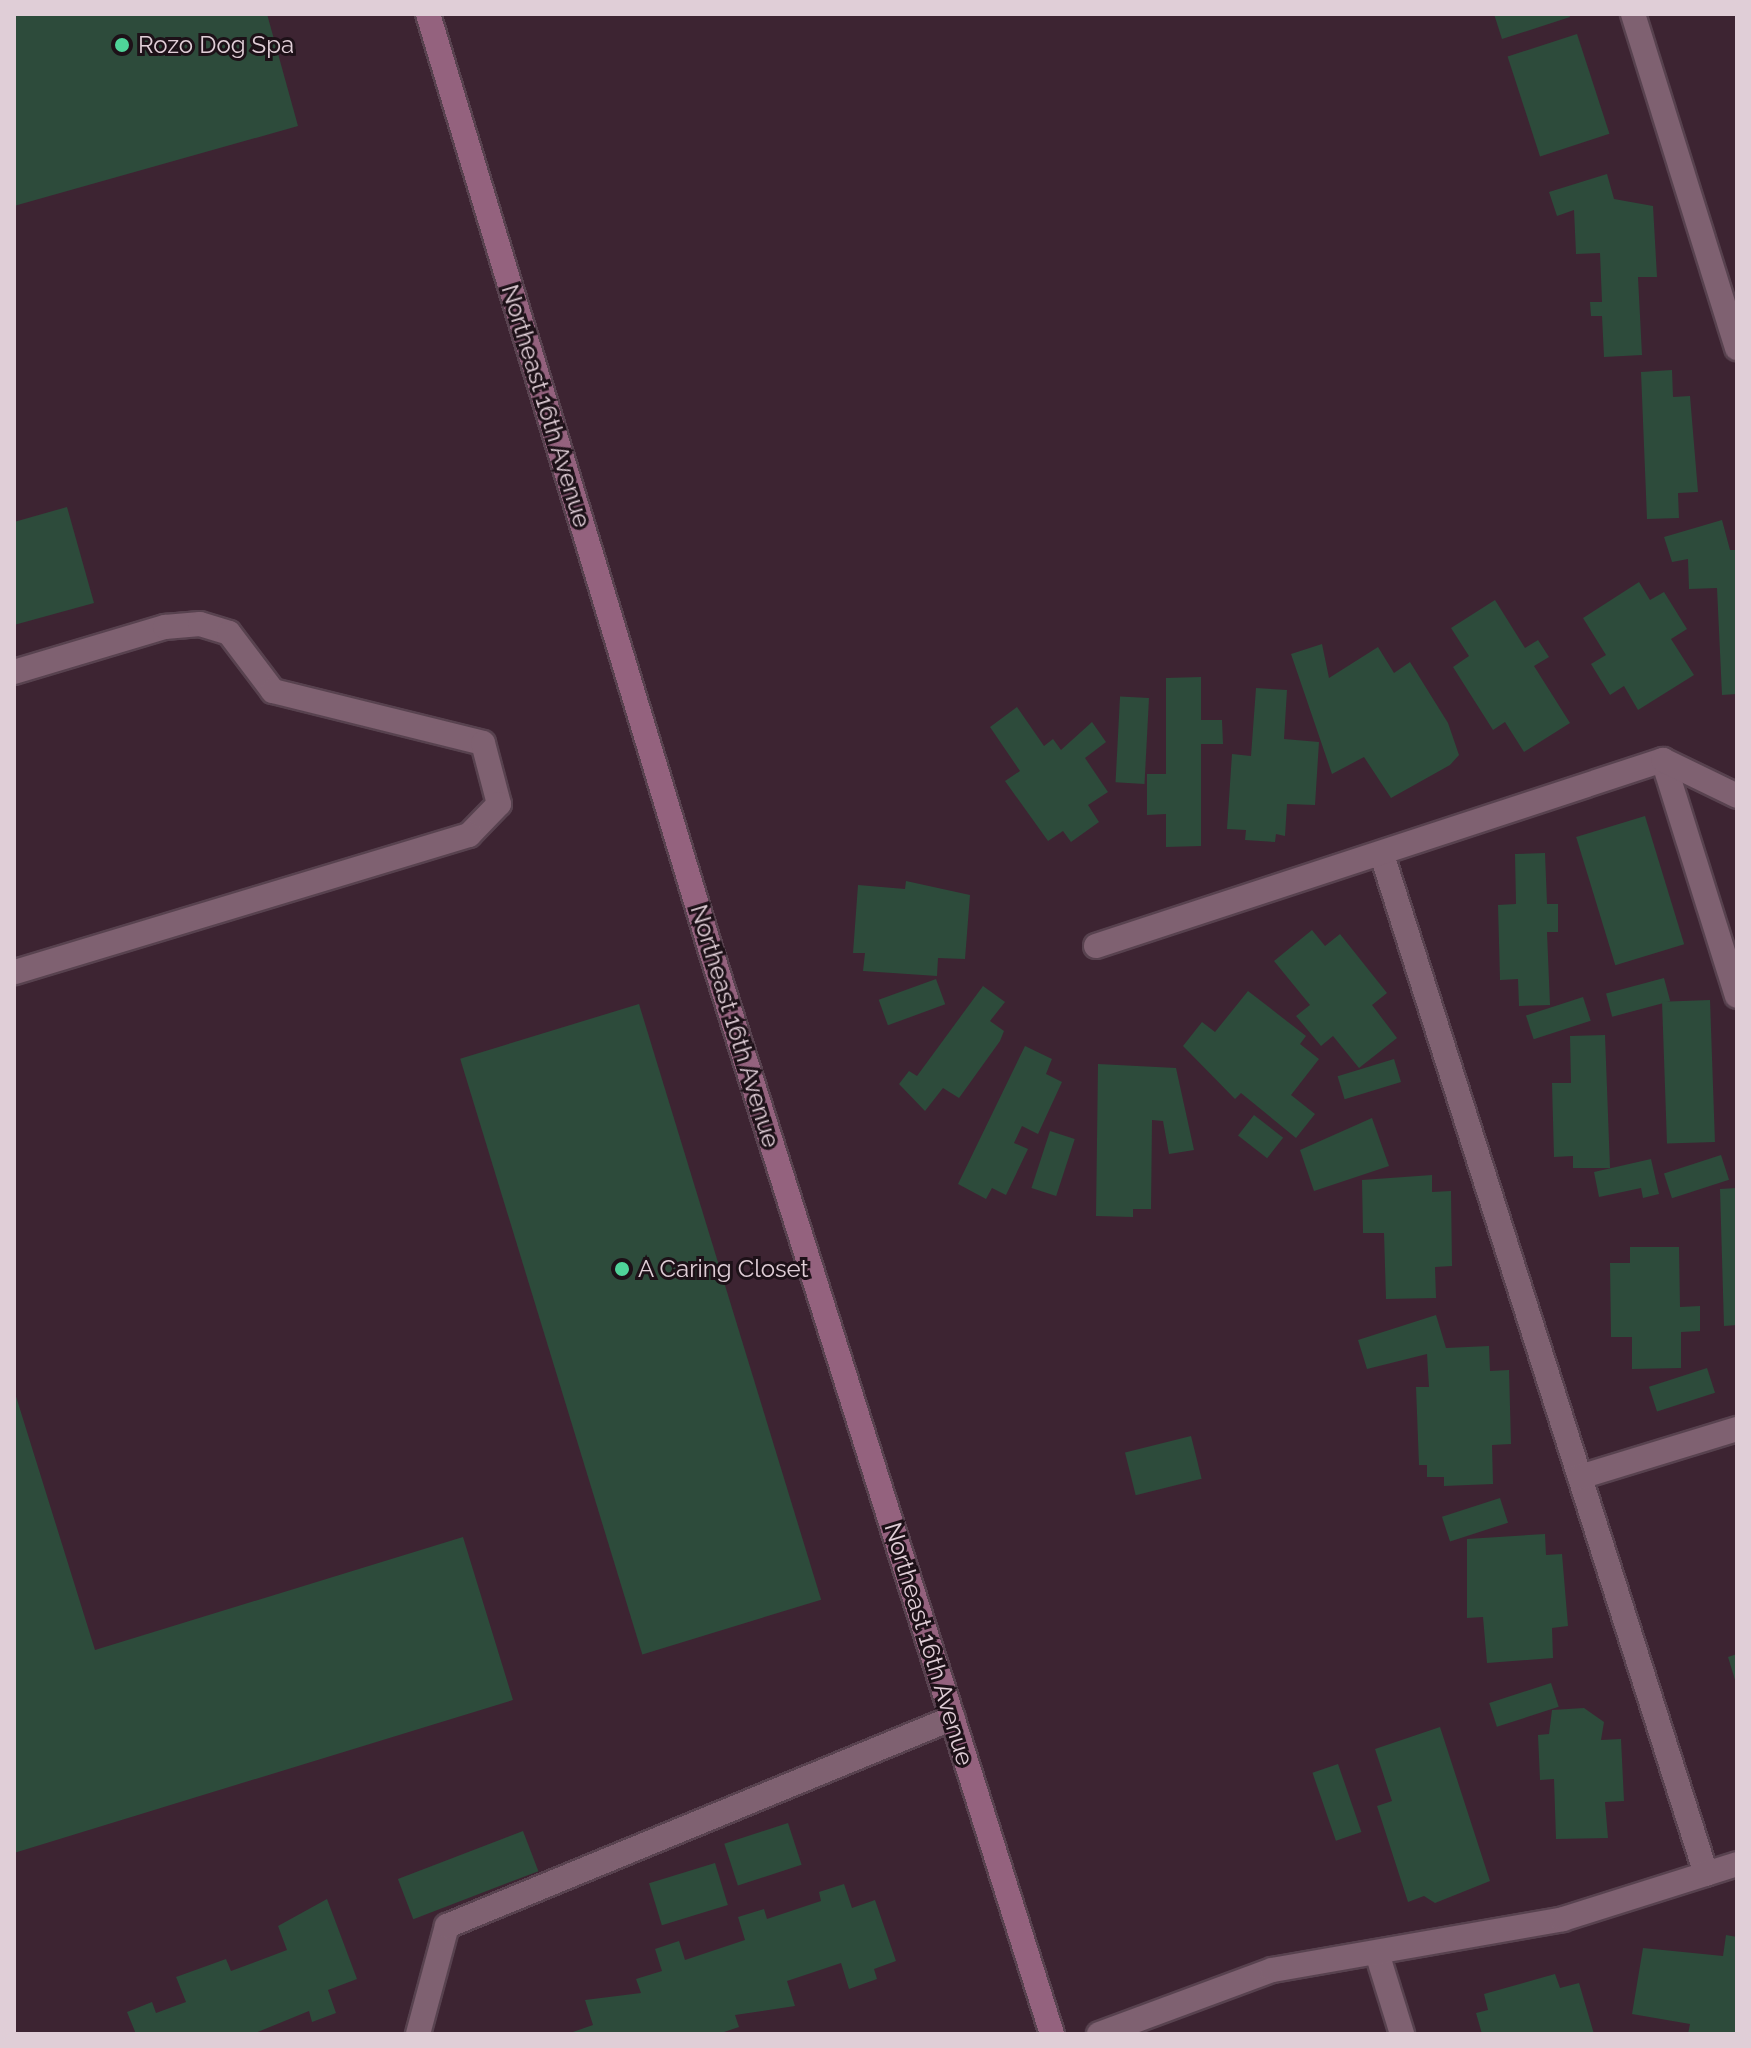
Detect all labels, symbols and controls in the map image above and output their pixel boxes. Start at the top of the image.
place label: Rozo Dog Spa [138,31,294,59]
marker: Rozo Dog Spa [113,36,131,54]
street label: Northeast 16th Avenue [495,281,597,531]
street label: Northeast 16th Avenue [684,901,786,1151]
place label: A Caring Closet [638,1255,809,1283]
marker: A Caring Closet [613,1260,631,1278]
street label: Northeast 16th Avenue [878,1519,980,1769]

